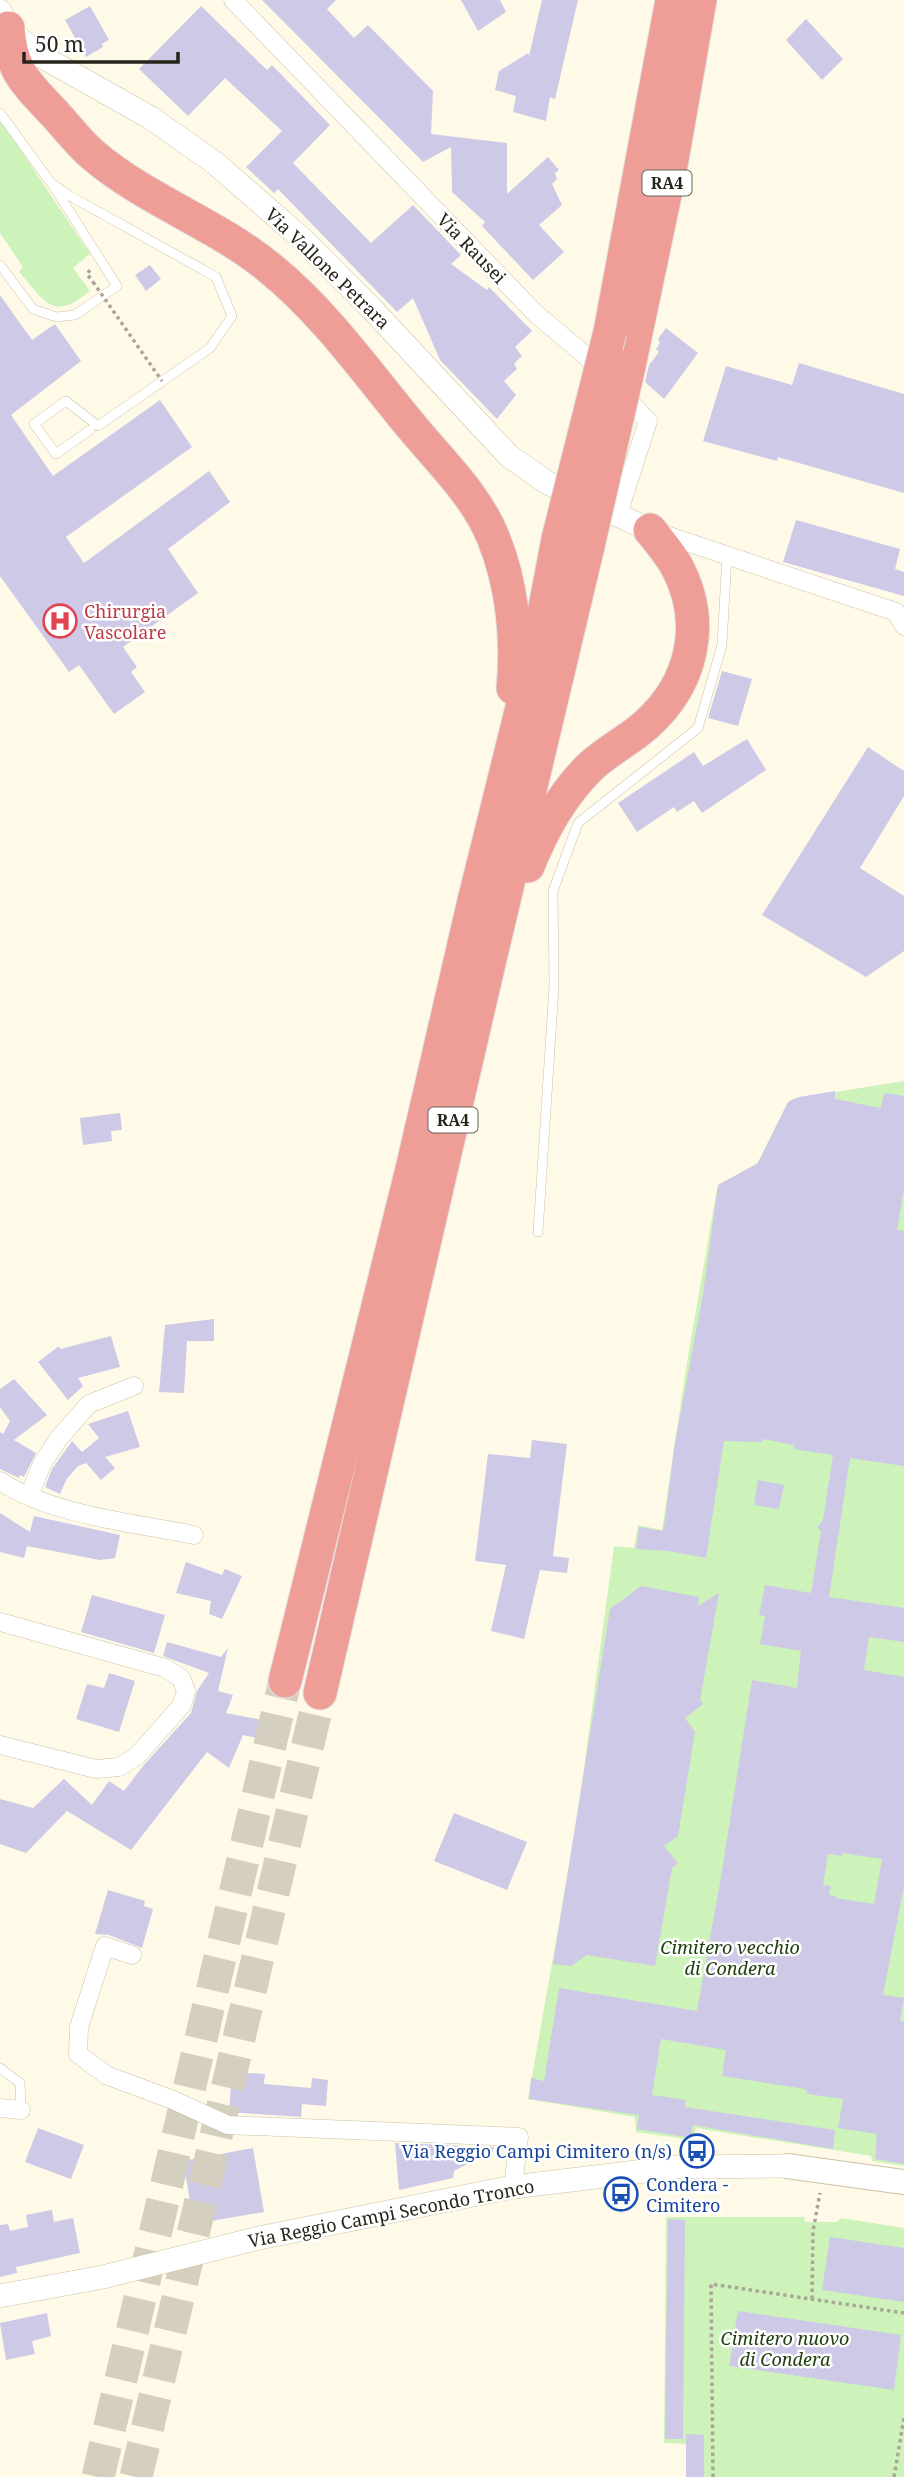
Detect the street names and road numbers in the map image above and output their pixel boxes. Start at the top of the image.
road number: RA4 [642,170,692,196]
street label: Via Vallone Petrara [260,202,396,334]
street label: Via Rausei [432,207,512,289]
road number: RA4 [428,1108,477,1132]
street label: Via Reggio Campi Secondo Tronco [246,2173,536,2253]

